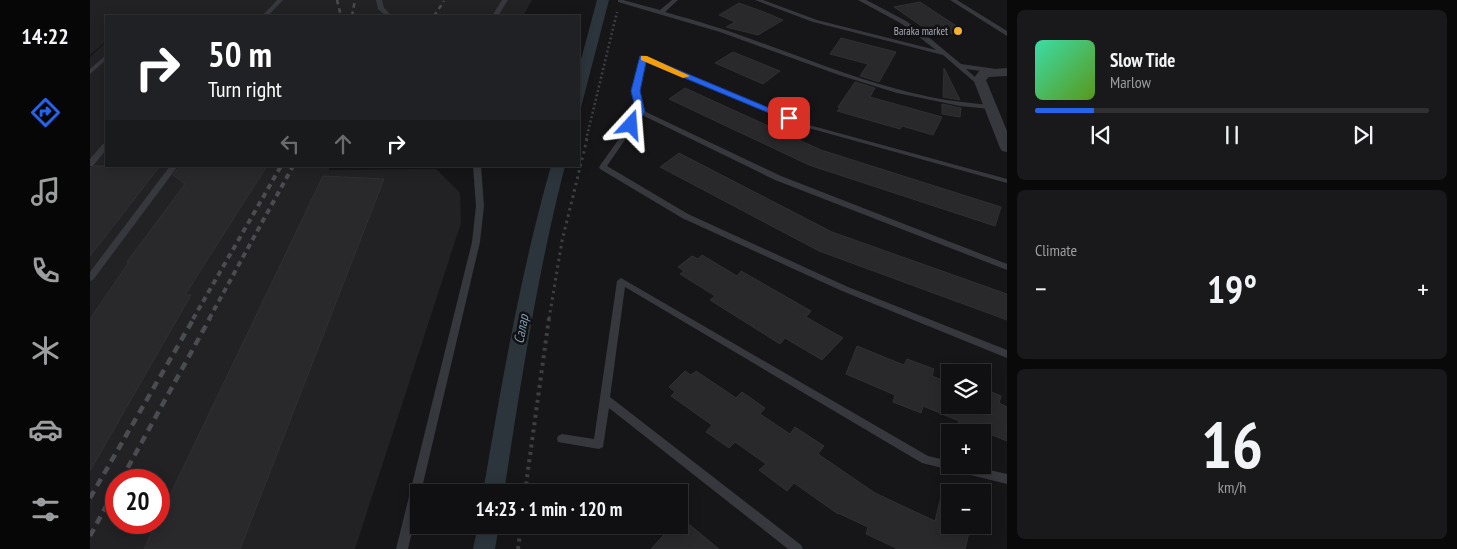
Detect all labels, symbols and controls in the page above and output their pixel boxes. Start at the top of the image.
text: 14:22 [21,22,69,50]
place label: Baraka market [894,24,948,38]
marker: Baraka market [952,25,964,37]
text: 50 m [208,31,272,77]
icon: right [125,35,190,100]
text: Slow Tide [1110,48,1175,72]
text: Marlow [1110,72,1151,92]
text: Turn right [208,75,282,103]
icon: directions [28,95,63,130]
pin [768,97,810,139]
position arrow [604,98,656,150]
icon: arrive [775,104,803,132]
icon: previous [1087,121,1115,149]
icon: pause [1218,121,1246,149]
icon: next [1349,121,1377,149]
icon: left [276,130,304,158]
icon: ahead [329,130,357,158]
icon: right [382,130,410,158]
icon: music [28,174,63,209]
text: Climate [1035,240,1077,260]
icon: phone [28,253,63,288]
text: 19° [1207,264,1257,313]
text: − [1035,270,1047,307]
text: + [1417,270,1429,307]
water label: Салар [510,312,533,345]
icon: climate [28,333,63,368]
map controls [941,364,991,534]
button: layers [941,364,991,414]
text: 16 [1201,402,1263,486]
icon: car [28,412,63,447]
button: + [941,424,991,474]
speed limit sign: 20 [105,469,170,534]
text: km/h [1218,477,1246,497]
button: − [941,484,991,534]
icon: filters [28,492,63,527]
text: 14:23 · 1 min · 120 m [476,497,622,521]

